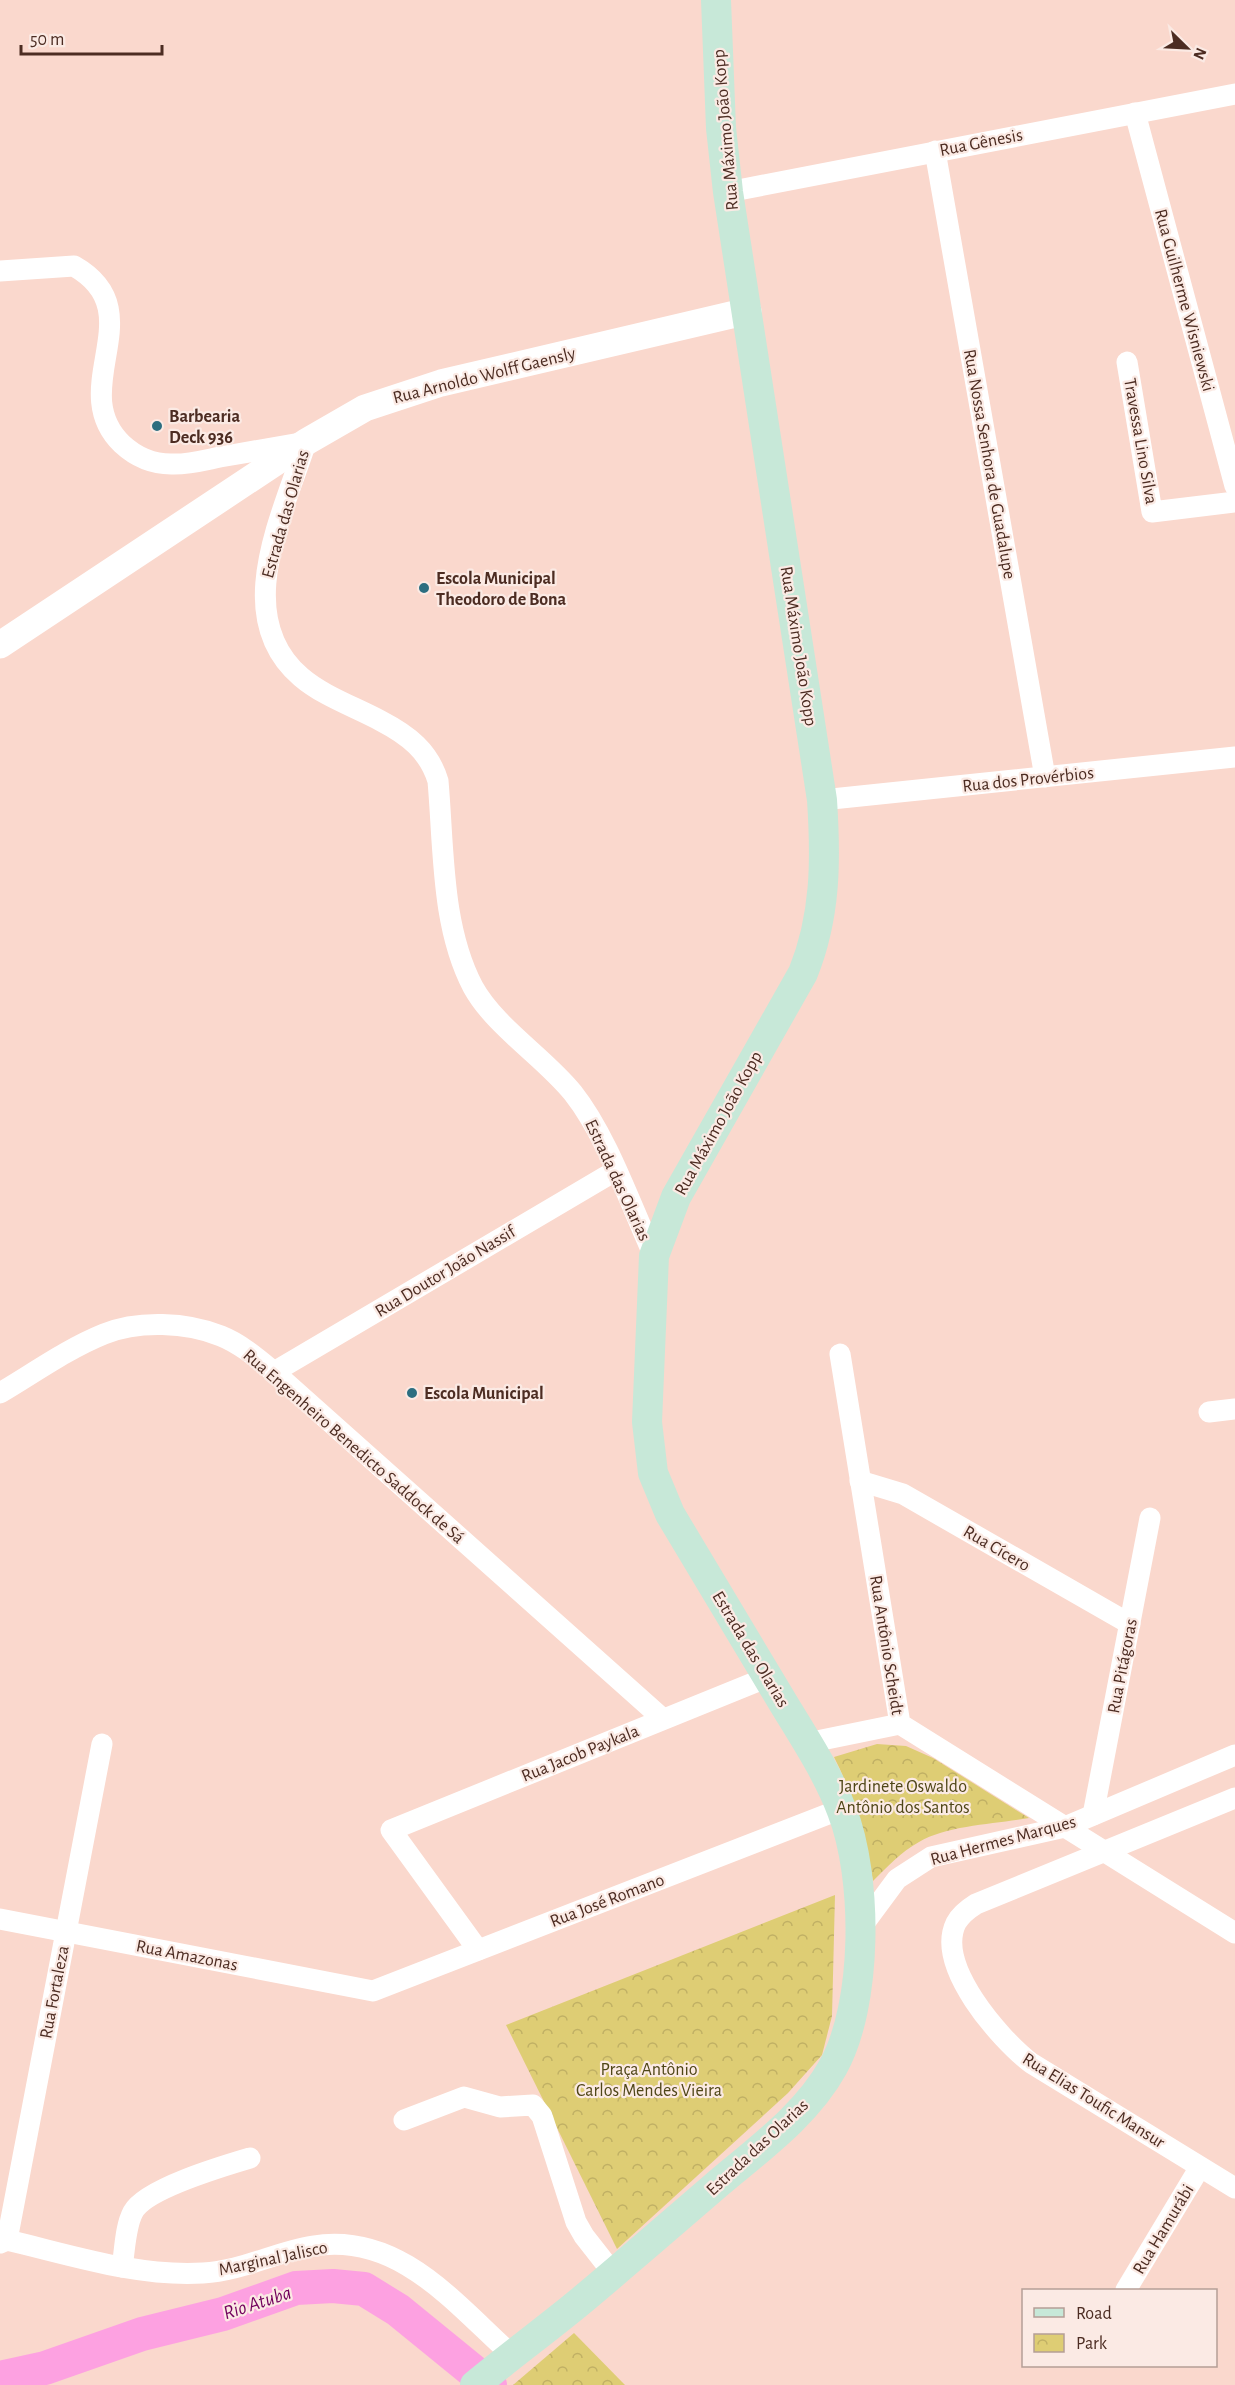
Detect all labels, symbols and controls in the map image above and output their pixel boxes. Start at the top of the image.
scale bar [21,18,162,56]
north arrow [1157,18,1217,78]
text: 50 m [30,31,64,49]
text: N [1190,45,1209,62]
street label: Rua Máximo João Kopp [710,49,742,211]
street label: Rua Gênesis [938,126,1024,160]
street label: Rua Guilherme Wisniewski [1151,207,1217,393]
street label: Rua Arnoldo Wolff Gaensly [391,344,578,407]
street label: Rua Nossa Senhora de Guadalupe [960,348,1018,581]
street label: Travessa Lino Silva [1120,377,1160,506]
place label: Barbearia Deck 936 [169,408,240,447]
marker: Barbearia Deck 936 [150,419,164,433]
street label: Estrada das Olarias [259,448,313,580]
street label: Rua Máximo João Kopp [776,565,820,727]
place label: Escola Municipal Theodoro de Bona [436,570,567,609]
marker: Escola Municipal Theodoro de Bona [417,581,431,595]
street label: Rua dos Provérbios [962,764,1095,796]
street label: Rua Máximo João Kopp [672,1048,766,1199]
street label: Estrada das Olarias [581,1117,653,1244]
street label: Rua Doutor João Nassif [372,1222,520,1321]
street label: Rua Engenheiro Benedicto Saddock de Sá [239,1346,467,1547]
place label: Escola Municipal [424,1385,544,1403]
marker: Escola Municipal [405,1386,419,1400]
street label: Rua Cícero [960,1523,1033,1575]
street label: Rua Antônio Scheidt [866,1574,906,1717]
street label: Estrada das Olarias [708,1588,792,1711]
street label: Rua Pitágoras [1105,1617,1141,1715]
street label: Rua Jacob Paykala [519,1722,642,1786]
park label: Jardinete Oswaldo Antônio dos Santos [836,1778,970,1817]
street label: Rua Hermes Marques [929,1813,1078,1869]
street label: Rua José Romano [548,1871,667,1931]
street label: Rua Amazonas [134,1937,239,1975]
street label: Rua Fortaleza [37,1944,73,2040]
street label: Rua Elias Toufic Mansur [1019,2050,1168,2152]
park label: Praça Antônio Carlos Mendes Vieira [576,2061,722,2100]
street label: Estrada das Olarias [703,2096,812,2199]
street label: Rua Hamurábi [1130,2182,1198,2278]
street label: Marginal Jalisco [217,2239,329,2279]
water label: Rio Atuba [221,2283,294,2323]
legend [1022,2289,1217,2367]
text: Road [1076,2305,1112,2323]
text: Park [1076,2335,1108,2353]

